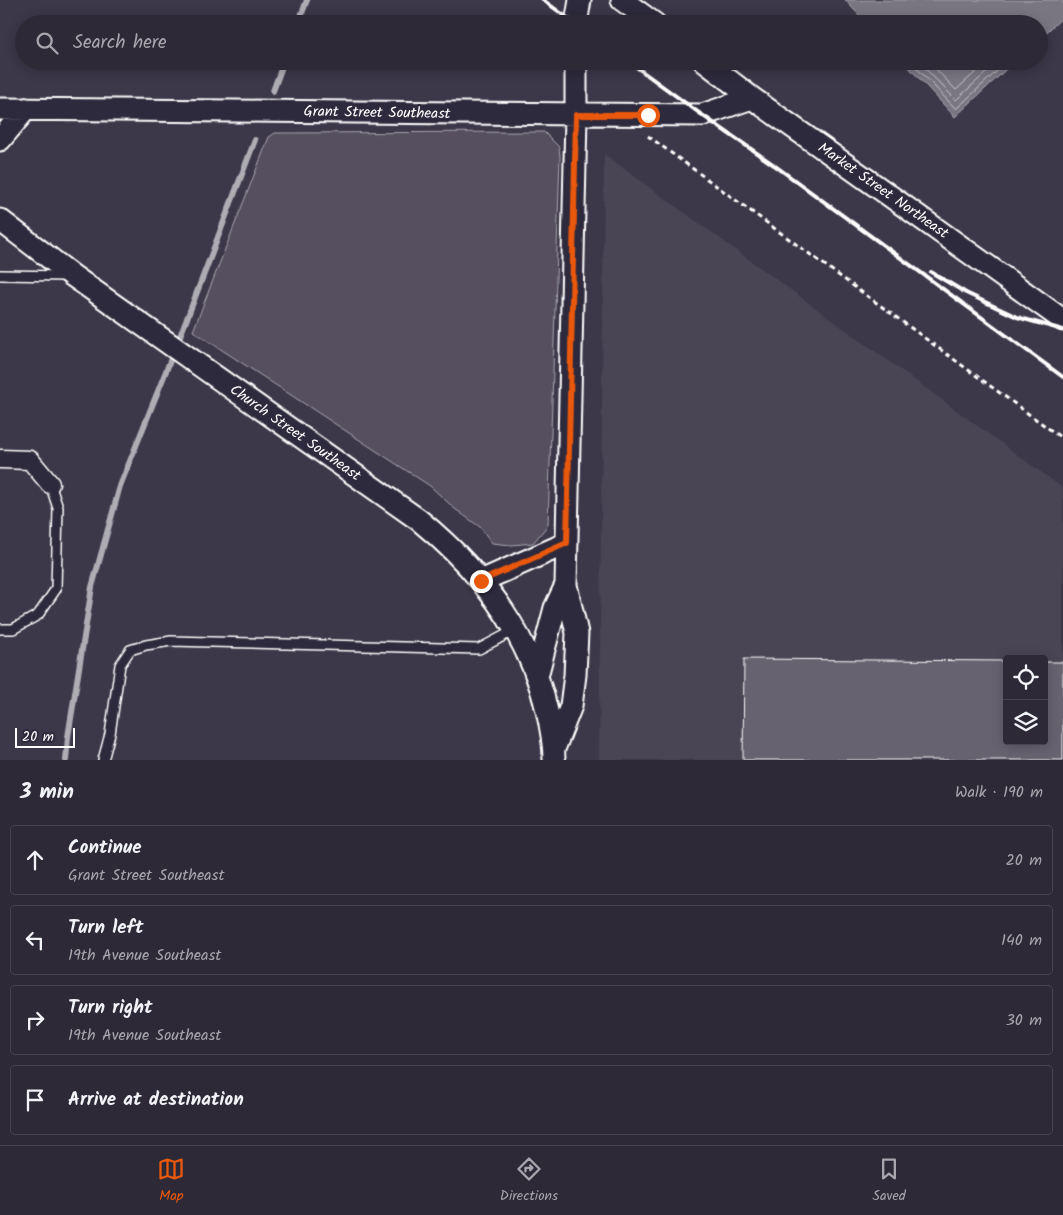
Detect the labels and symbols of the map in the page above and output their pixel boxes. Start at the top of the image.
street label: Grant Street Southeast [303,100,451,126]
route start [637,104,660,127]
street label: Market Street Northeast [813,137,954,245]
street label: Church Street Southeast [224,378,366,488]
route end [470,570,493,593]
scale bar [15,725,75,748]

